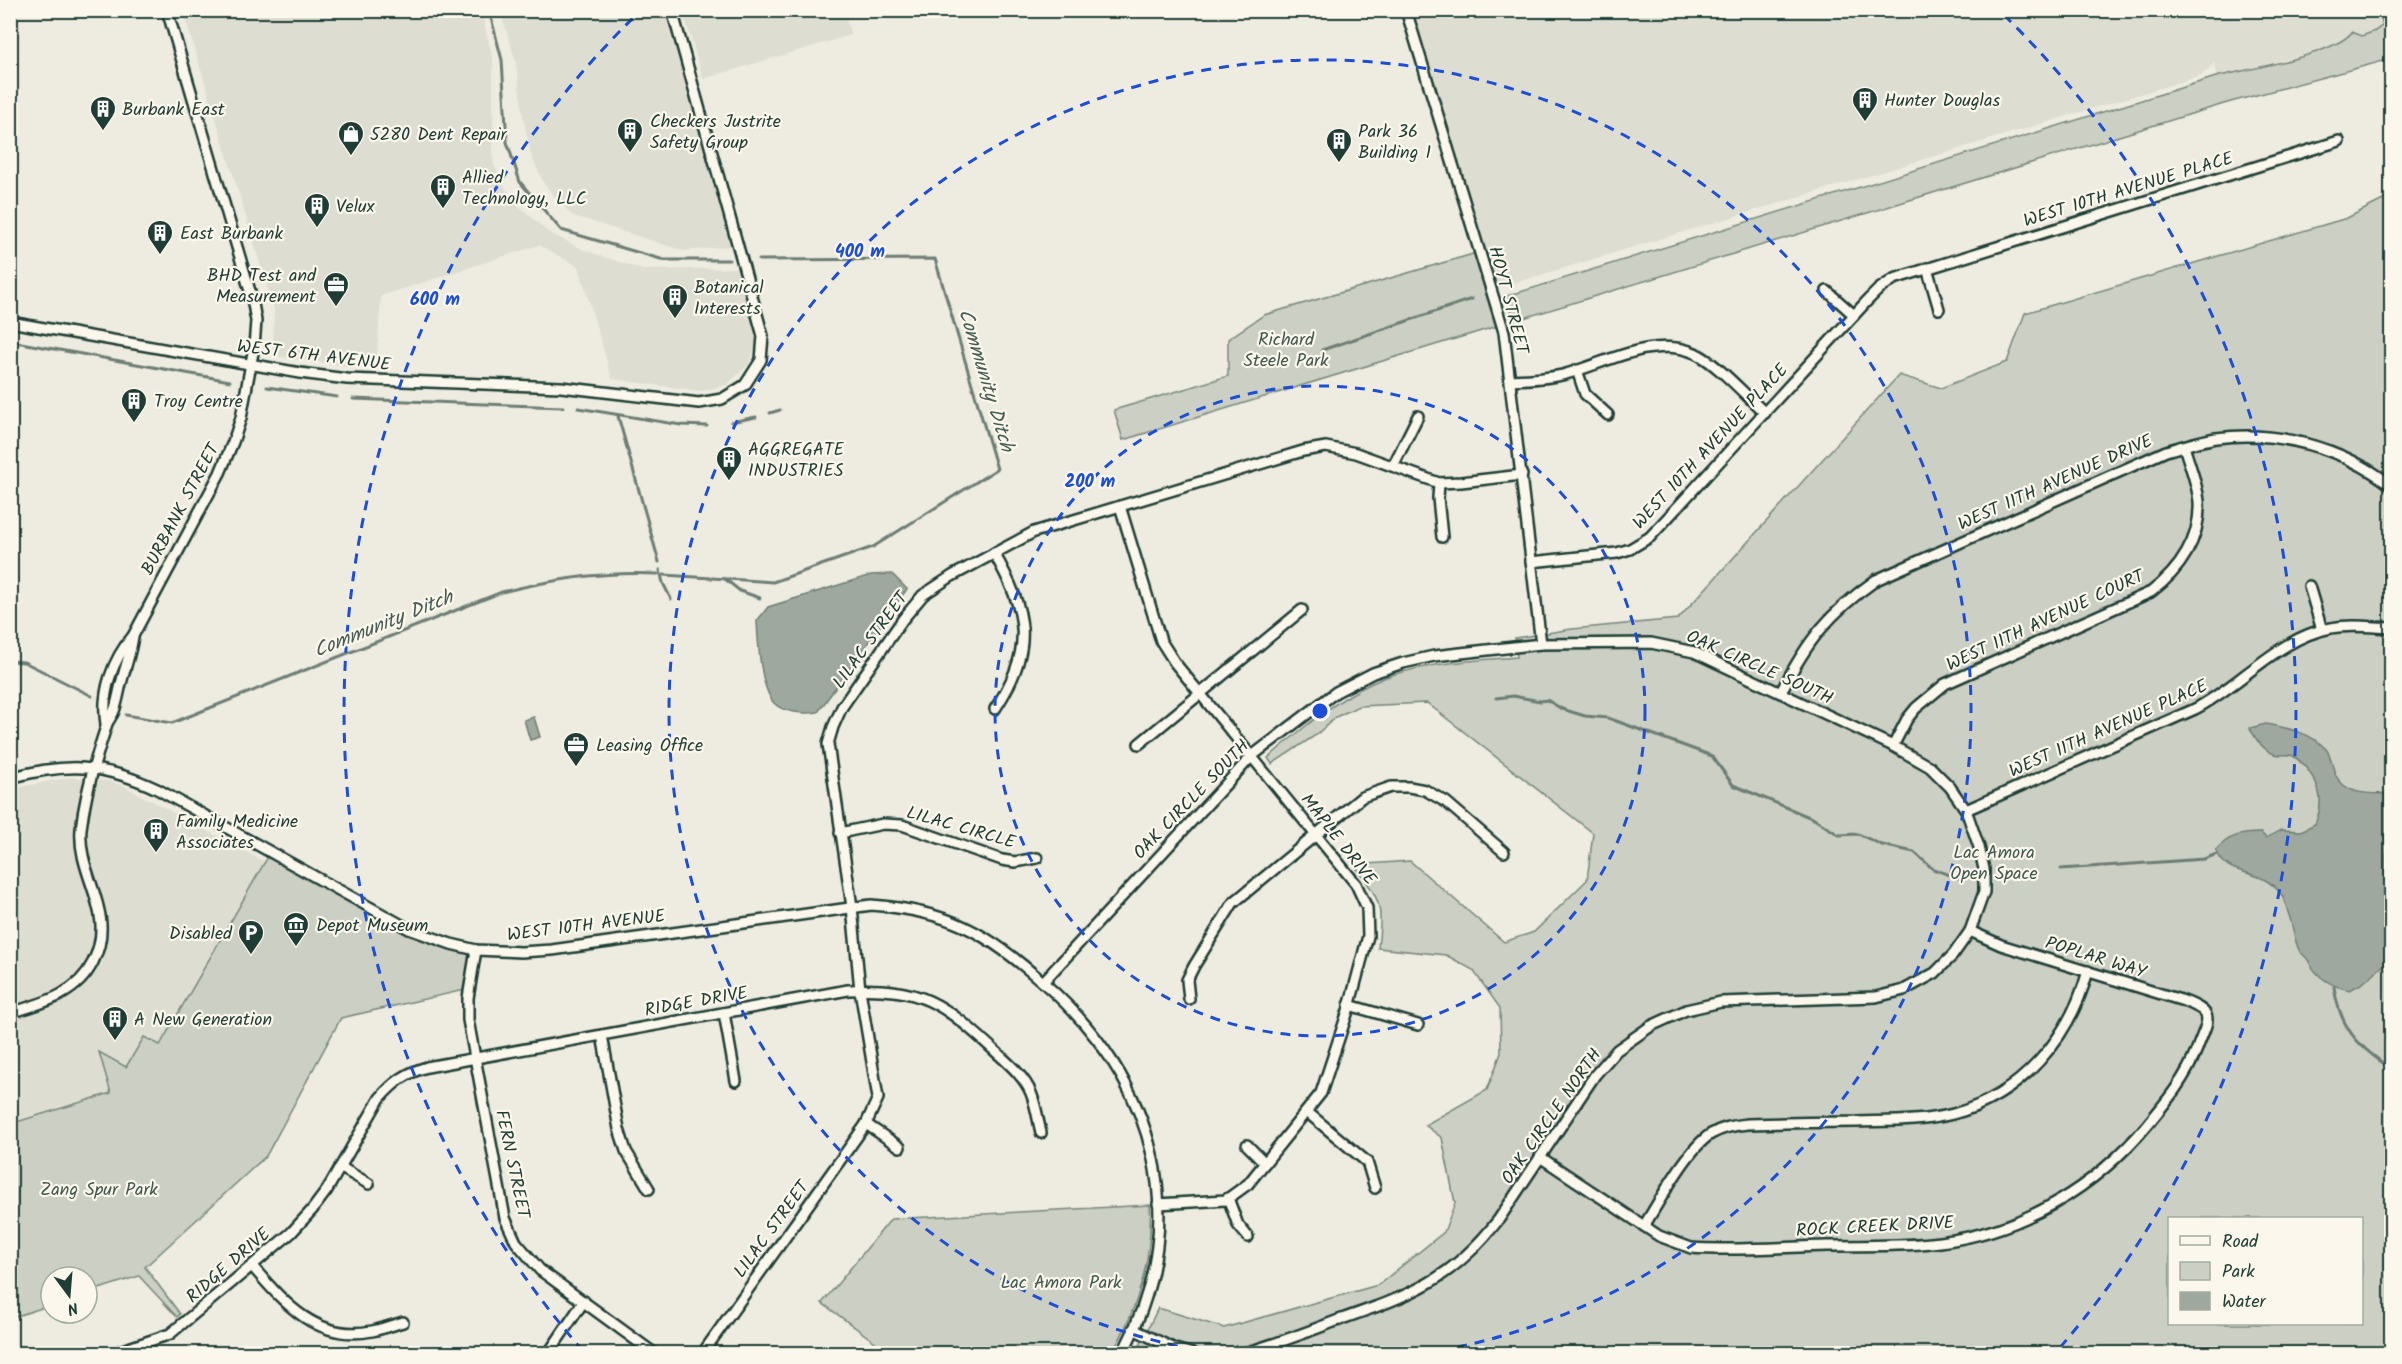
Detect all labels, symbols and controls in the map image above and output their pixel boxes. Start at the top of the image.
building icon: Hunter Douglas [1850,85,1880,123]
place label: Hunter Douglas [1884,87,2000,116]
building icon: Burbank East [88,94,118,132]
place label: Burbank East [122,96,226,125]
place label: Checkers Justrite Safety Group [650,108,781,158]
building icon: Checkers Justrite Safety Group [615,116,645,154]
place label: Park 36 Building 1 [1358,118,1431,168]
shop icon: 5280 Dent Repair [336,119,366,157]
place label: 5280 Dent Repair [370,121,508,150]
building icon: Park 36 Building 1 [1324,126,1354,164]
street label: WEST 10TH AVENUE PLACE [2020,145,2237,236]
place label: Allied Technology, LLC [462,164,586,214]
building icon: Allied Technology, LLC [428,172,458,210]
building icon: Velux [302,191,332,229]
place label: Velux [336,193,375,222]
building icon: East Burbank [145,218,175,256]
place label: East Burbank [180,220,283,249]
text: 400 m [835,238,885,267]
street label: HOYT STREET [1479,243,1536,359]
place label: BHD Test and Measurement [207,262,317,312]
office icon: BHD Test and Measurement [321,270,351,308]
place label: Botanical Interests [694,274,764,324]
building icon: Botanical Interests [660,282,690,320]
text: 600 m [410,286,460,315]
water label: Community Ditch [948,305,1023,458]
park label: Richard Steele Park [1243,326,1329,376]
street label: WEST 6TH AVENUE [235,333,393,380]
street label: WEST 10TH AVENUE PLACE [1626,357,1796,537]
building icon: Troy Centre [119,386,149,424]
place label: Troy Centre [154,388,243,417]
street label: WEST 11TH AVENUE DRIVE [1953,427,2158,539]
place label: AGGREGATE INDUSTRIES [748,436,845,486]
street label: BURBANK STREET [134,437,229,581]
building icon: AGGREGATE INDUSTRIES [714,444,744,482]
text: 200 m [1065,468,1116,497]
street label: WEST 11TH AVENUE COURT [1942,562,2151,680]
water label: Community Ditch [309,581,460,667]
street label: LILAC STREET [826,585,917,696]
street label: OAK CIRCLE SOUTH [1681,623,1838,714]
street label: WEST 11TH AVENUE PLACE [2005,672,2213,786]
centre of rings [1310,701,1330,721]
office icon: Leasing Office [561,730,591,768]
place label: Leasing Office [596,732,703,761]
street label: OAK CIRCLE SOUTH [1127,733,1257,867]
street label: MAPLE DRIVE [1292,788,1383,893]
street label: LILAC CIRCLE [903,799,1019,858]
place label: Family Medicine Associates [176,808,298,858]
building icon: Family Medicine Associates [141,816,171,854]
park label: Lac Amora Open Space [1950,839,2038,889]
street label: WEST 10TH AVENUE [505,902,667,951]
museum icon: Depot Museum [281,910,311,948]
place label: Depot Museum [316,912,428,941]
parking icon: Disabled [236,918,266,956]
place label: Disabled [169,920,233,949]
street label: POPLAR WAY [2041,929,2150,988]
street label: RIDGE DRIVE [642,979,751,1026]
building icon: A New Generation [100,1004,130,1042]
place label: A New Generation [134,1006,272,1035]
street label: OAK CIRCLE NORTH [1494,1043,1610,1191]
street label: FERN STREET [486,1107,537,1223]
street label: LILAC STREET [727,1174,818,1285]
park label: Zang Spur Park [40,1176,158,1205]
street label: ROCK CREEK DRIVE [1795,1209,1955,1246]
legend [2168,1217,2363,1325]
street label: RIDGE DRIVE [180,1221,278,1311]
text: Road [2222,1228,2259,1257]
text: Park [2222,1258,2255,1287]
north arrow [39,1265,99,1325]
park label: Lac Amora Park [1000,1269,1122,1298]
text: Water [2222,1288,2267,1317]
text: N [64,1295,81,1321]

